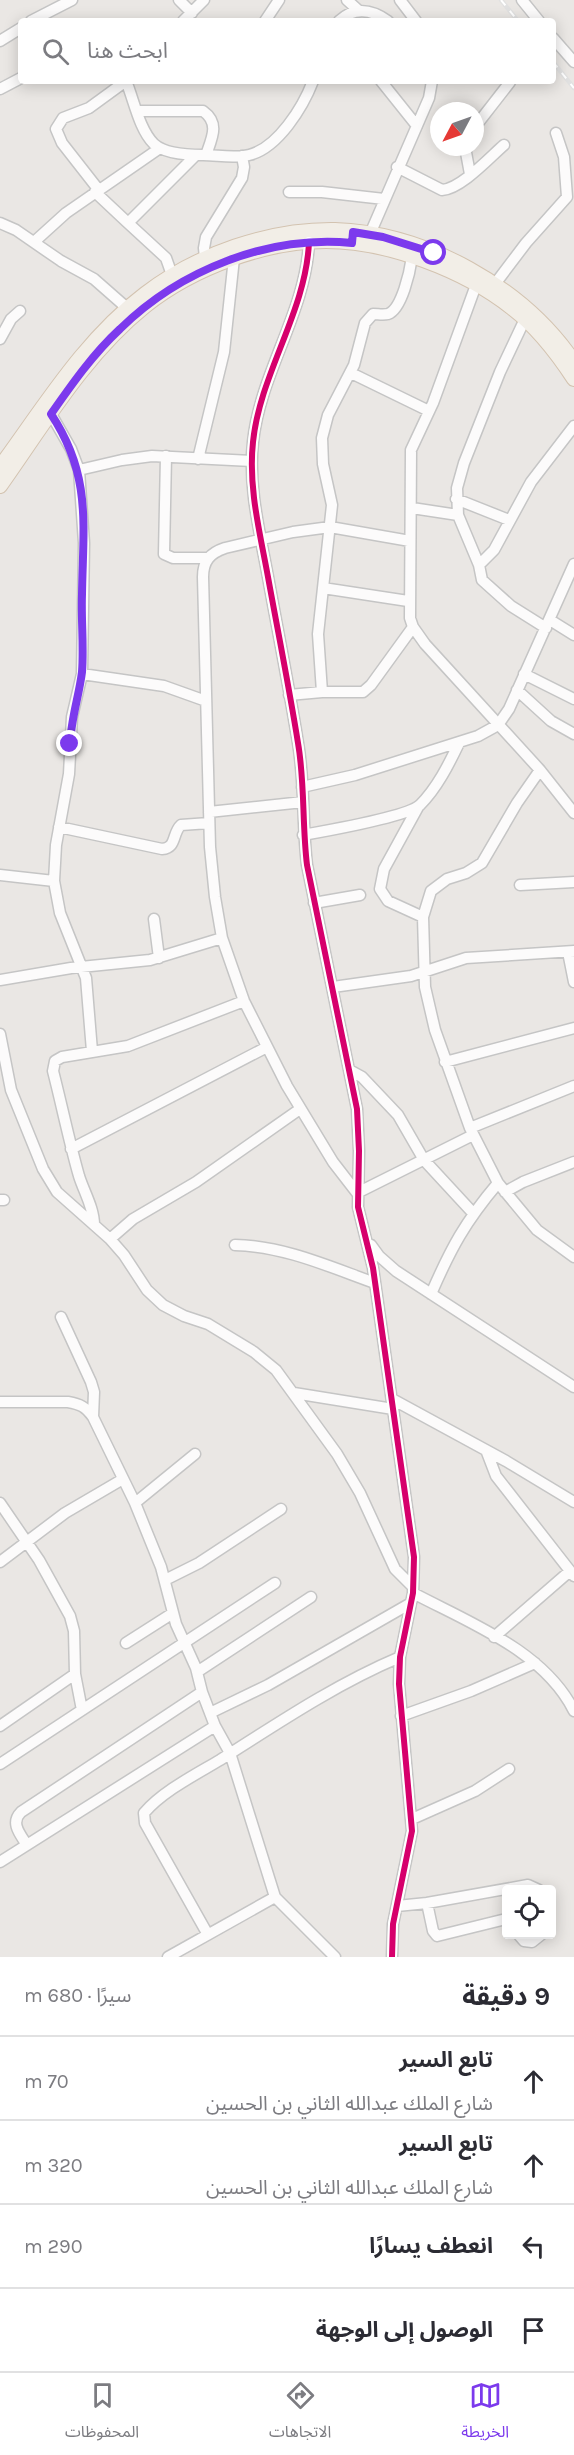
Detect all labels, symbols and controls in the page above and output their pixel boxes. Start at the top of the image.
search box [18,18,556,84]
icon: search [39,35,72,68]
text: ابحث هنا [87,38,168,64]
north arrow [430,102,484,156]
route start [420,239,446,265]
route end [56,730,82,756]
map controls [502,1885,556,1939]
button: locate [502,1885,556,1939]
text: 9 دقيقة [462,1981,550,2012]
text: سيرًا · 680 m [24,1984,131,2007]
text: تابع السير [399,2047,493,2073]
icon: ahead [517,2065,550,2098]
text: 70 m [24,2070,69,2093]
text: شارع الملك عبدالله الثاني بن الحسين [206,2092,493,2115]
text: تابع السير [399,2131,493,2157]
icon: ahead [517,2149,550,2182]
text: 320 m [24,2154,83,2177]
text: شارع الملك عبدالله الثاني بن الحسين [206,2176,493,2199]
icon: left [517,2230,550,2263]
text: انعطف يسارًا [369,2233,493,2259]
text: 290 m [24,2235,83,2258]
icon: arrive [517,2314,550,2347]
text: الوصول إلى الوجهة [316,2317,493,2343]
tab: المحفوظات [65,2379,139,2449]
tab: الاتجاهات [269,2379,331,2449]
tab: الخريطة [461,2379,509,2449]

